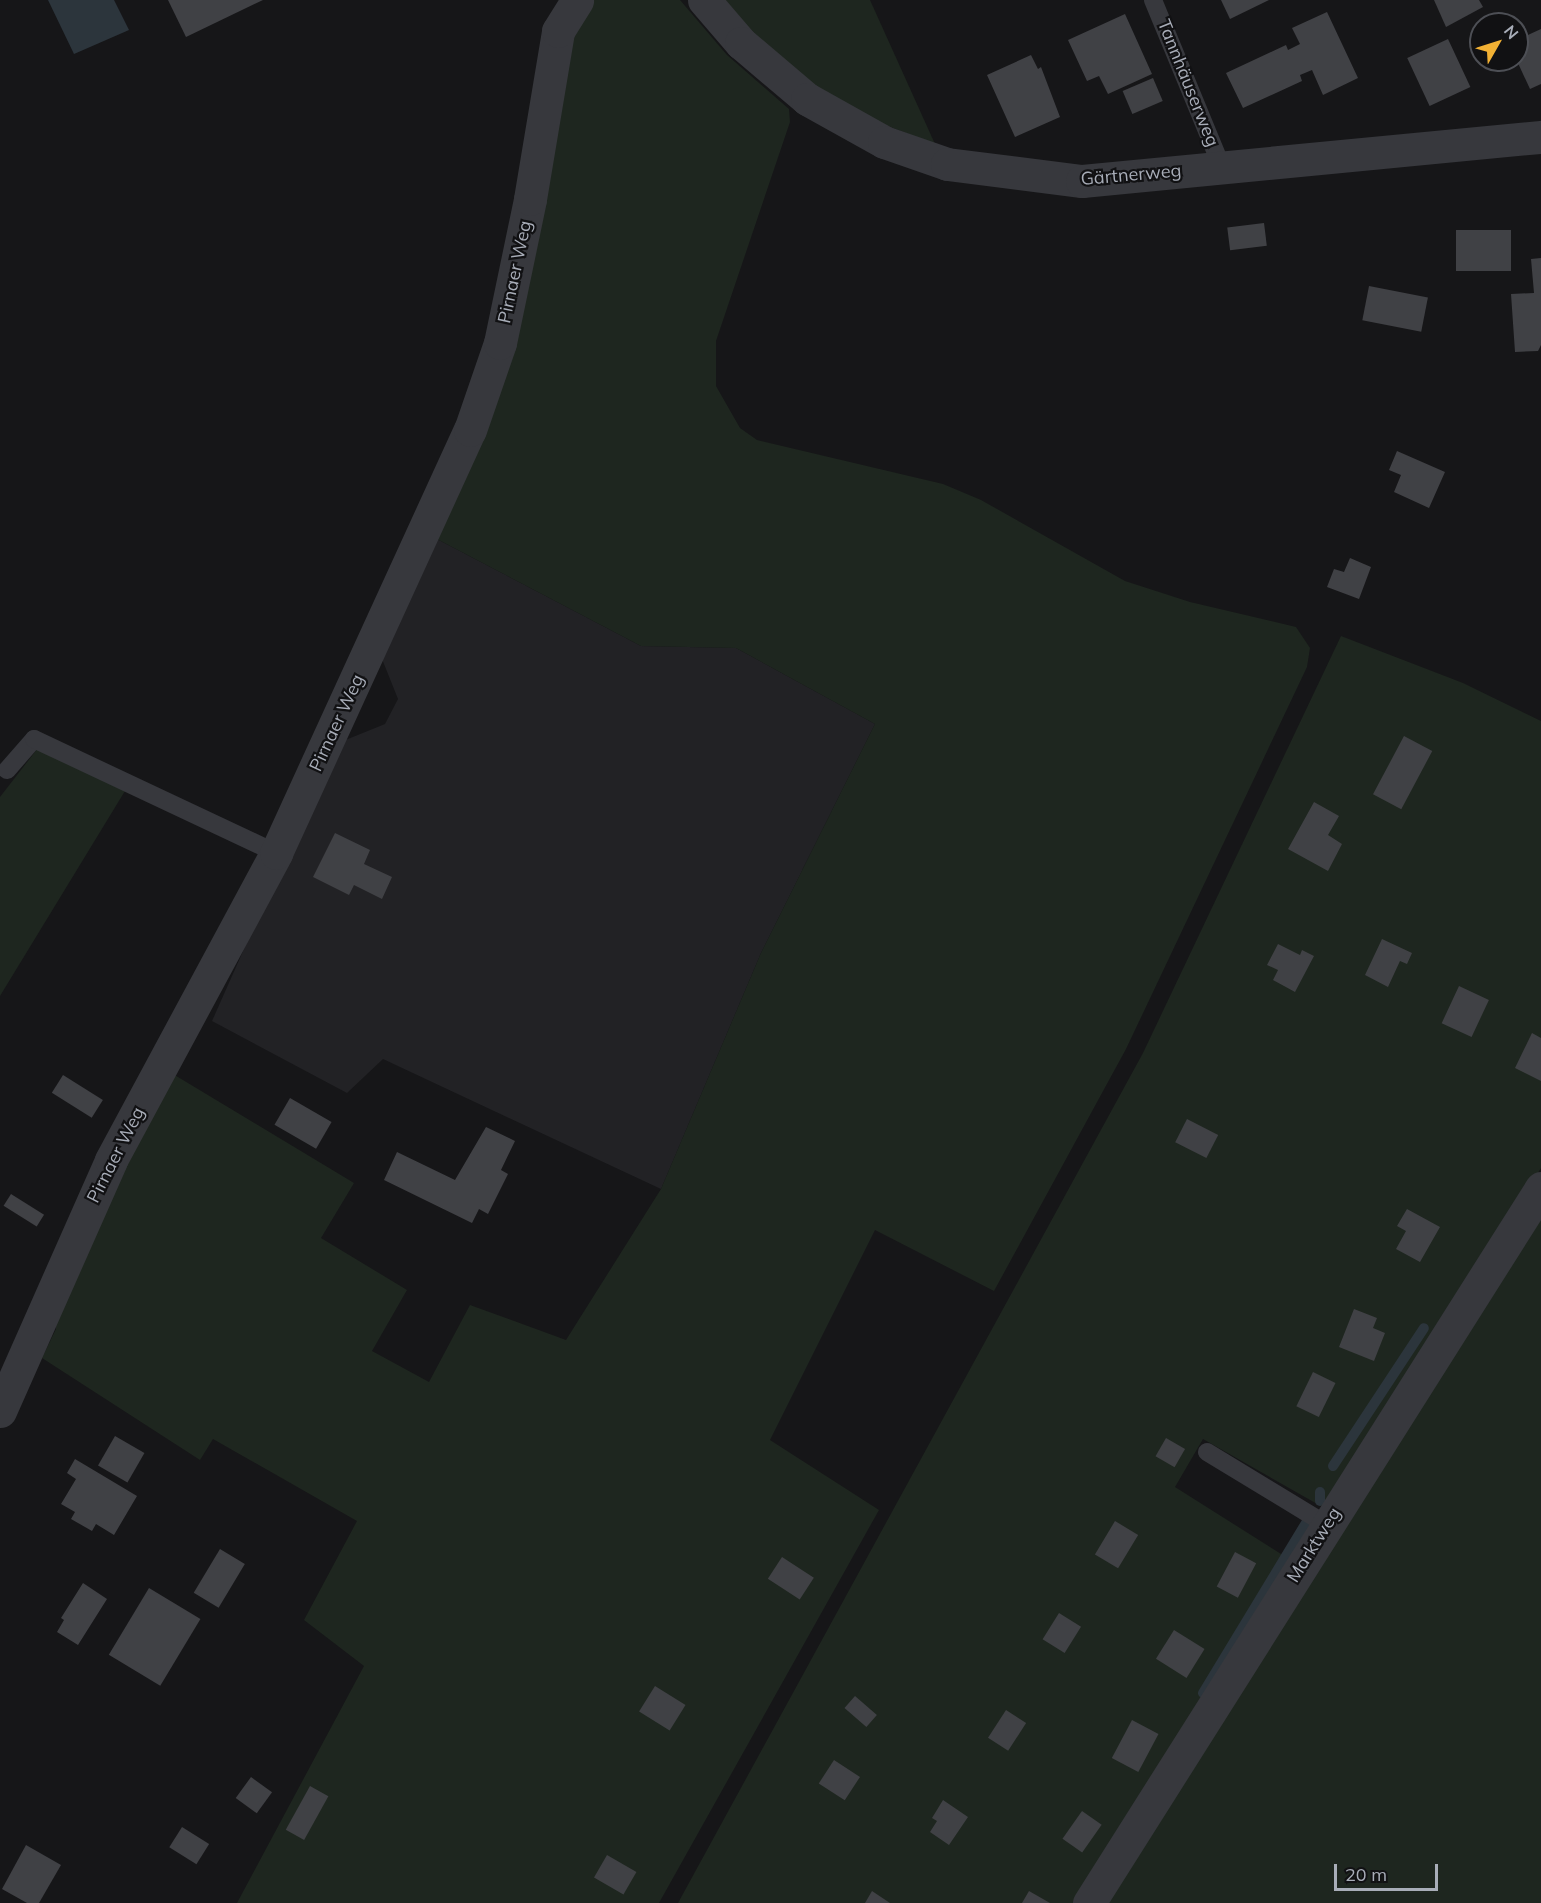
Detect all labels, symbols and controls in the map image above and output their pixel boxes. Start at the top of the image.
north arrow [1469,12,1529,72]
street label: Tannhäuserweg [1153,16,1223,150]
text: N [1500,21,1523,43]
street label: Gärtnerweg [1080,160,1182,190]
street label: Pirnaer Weg [494,219,536,325]
street label: Pirnaer Weg [305,671,369,775]
street label: Pirnaer Weg [83,1104,149,1206]
street label: Marktweg [1282,1503,1346,1587]
scale bar [1337,1852,1440,1890]
text: 20 m [1345,1863,1387,1886]

